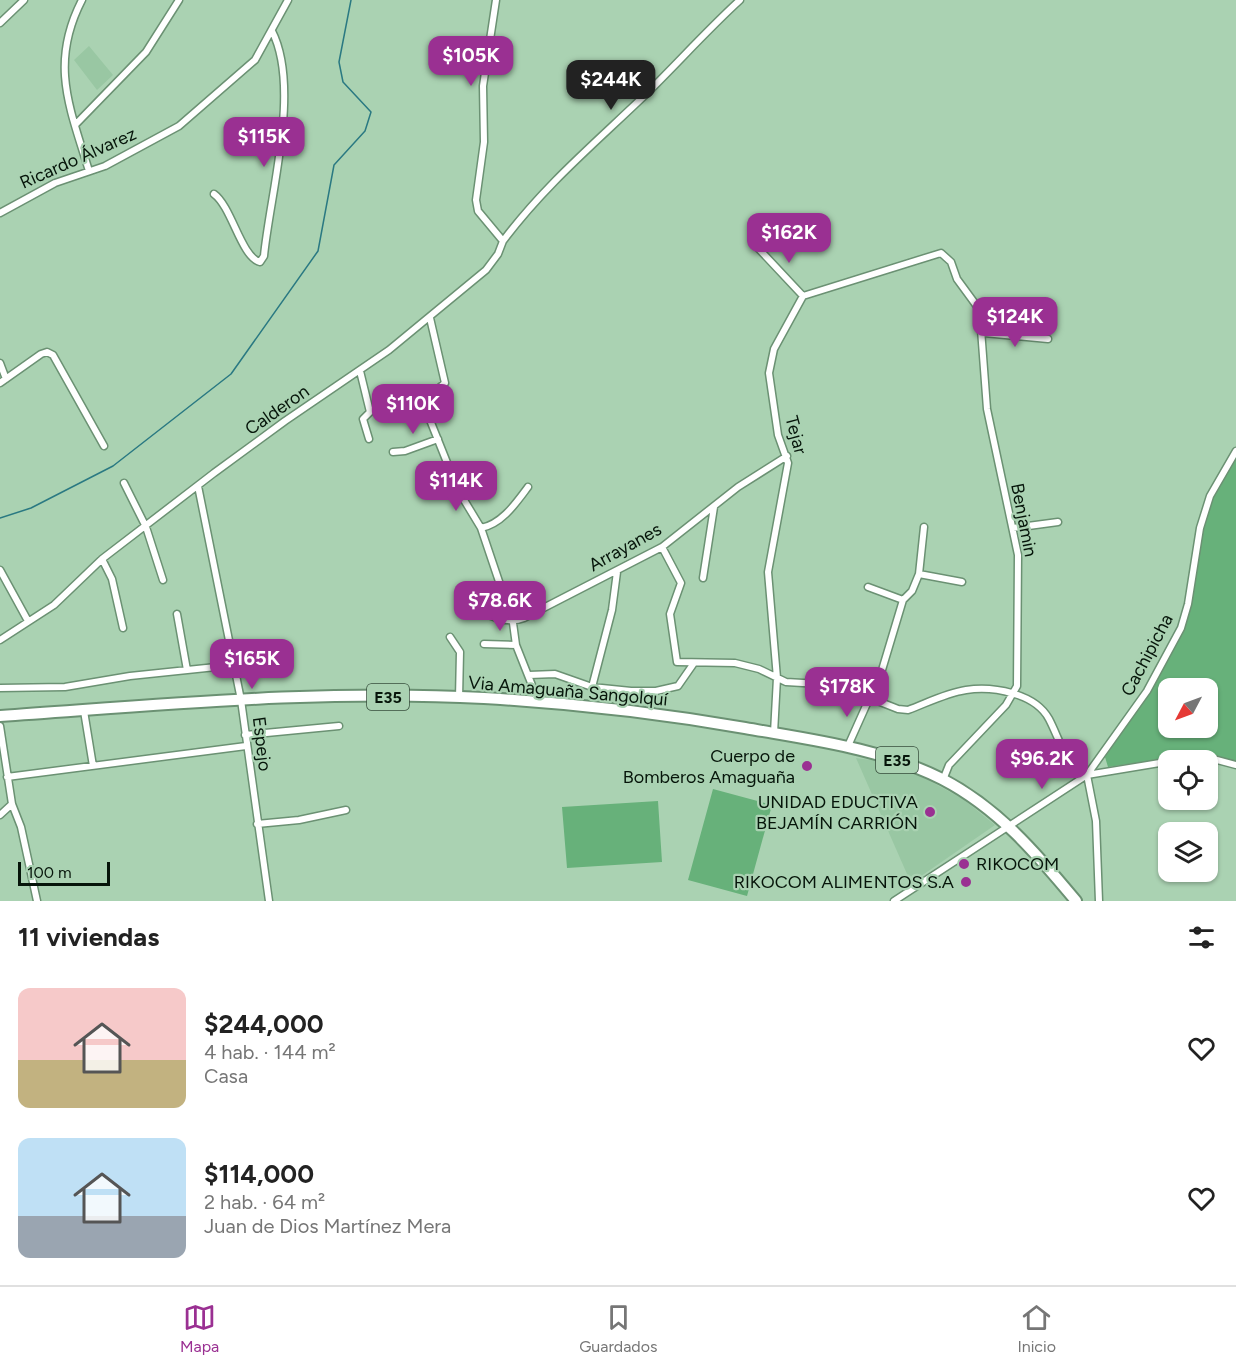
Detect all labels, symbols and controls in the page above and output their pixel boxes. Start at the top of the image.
pin: $105K [429,36,513,87]
text: $105K [442,43,500,67]
pin: $244K [569,60,653,111]
text: $244K [580,67,642,91]
pin: $115K [222,117,306,168]
street label: Ricardo Álvarez [16,122,140,193]
text: $115K [238,124,290,148]
pin: $162K [747,213,831,264]
text: $162K [761,220,817,244]
pin: $124K [973,297,1057,348]
text: $124K [986,304,1044,328]
street label: Calderon [241,380,313,440]
pin: $110K [371,384,455,435]
text: $110K [386,391,440,415]
street label: Tejar [780,413,812,457]
pin: $114K [414,461,498,512]
text: $114K [429,468,483,492]
street label: Benjamin [1006,481,1042,559]
street label: Arrayanes [585,518,665,576]
pin: $78.6K [451,581,549,632]
text: $78.6K [468,588,532,612]
street label: Cachipicha [1116,610,1178,700]
pin: $165K [210,639,294,690]
text: $165K [224,646,280,670]
pin: $178K [805,667,889,718]
street label: Via Amaguaña Sangolquí [467,671,670,711]
text: $178K [819,674,875,698]
north arrow [1158,678,1218,738]
map controls [1158,678,1218,882]
road number: E35 [367,684,409,710]
street label: Espejo [248,715,276,773]
pin: $96.2K [993,739,1091,790]
place label: Cuerpo de Bomberos Amaguaña [623,745,795,788]
text: $96.2K [1010,746,1074,770]
road number: E35 [876,747,918,773]
button: locate [1158,750,1218,810]
marker: Cuerpo de Bomberos Amaguaña [800,759,814,773]
place label: UNIDAD EDUCTIVA BEJAMÍN CARRIÓN [756,791,918,834]
marker: UNIDAD EDUCTIVA BEJAMÍN CARRIÓN [923,805,937,819]
button: layers [1158,822,1218,882]
place label: RIKOCOM [976,853,1059,875]
marker: RIKOCOM [957,857,971,871]
scale bar [18,859,110,886]
text: 100 m [27,863,72,882]
place label: RIKOCOM ALIMENTOS S.A [734,871,954,893]
marker: RIKOCOM ALIMENTOS S.A [959,875,973,889]
text: 11 viviendas [18,921,159,953]
icon: filters [1185,921,1218,954]
text: $244,000 [204,1008,324,1040]
icon: home [66,1012,138,1084]
icon: heart [1185,1032,1218,1065]
text: 4 hab. · 144 m² [204,1040,336,1064]
text: Casa [204,1064,248,1088]
text: $114,000 [204,1158,314,1190]
icon: home [66,1162,138,1234]
icon: heart [1185,1182,1218,1215]
text: 2 hab. · 64 m² [204,1190,325,1214]
text: Juan de Dios Martínez Mera [204,1214,451,1238]
tab: Mapa [180,1301,219,1356]
tab: Guardados [579,1301,657,1356]
tab: Inicio [1017,1301,1056,1356]

